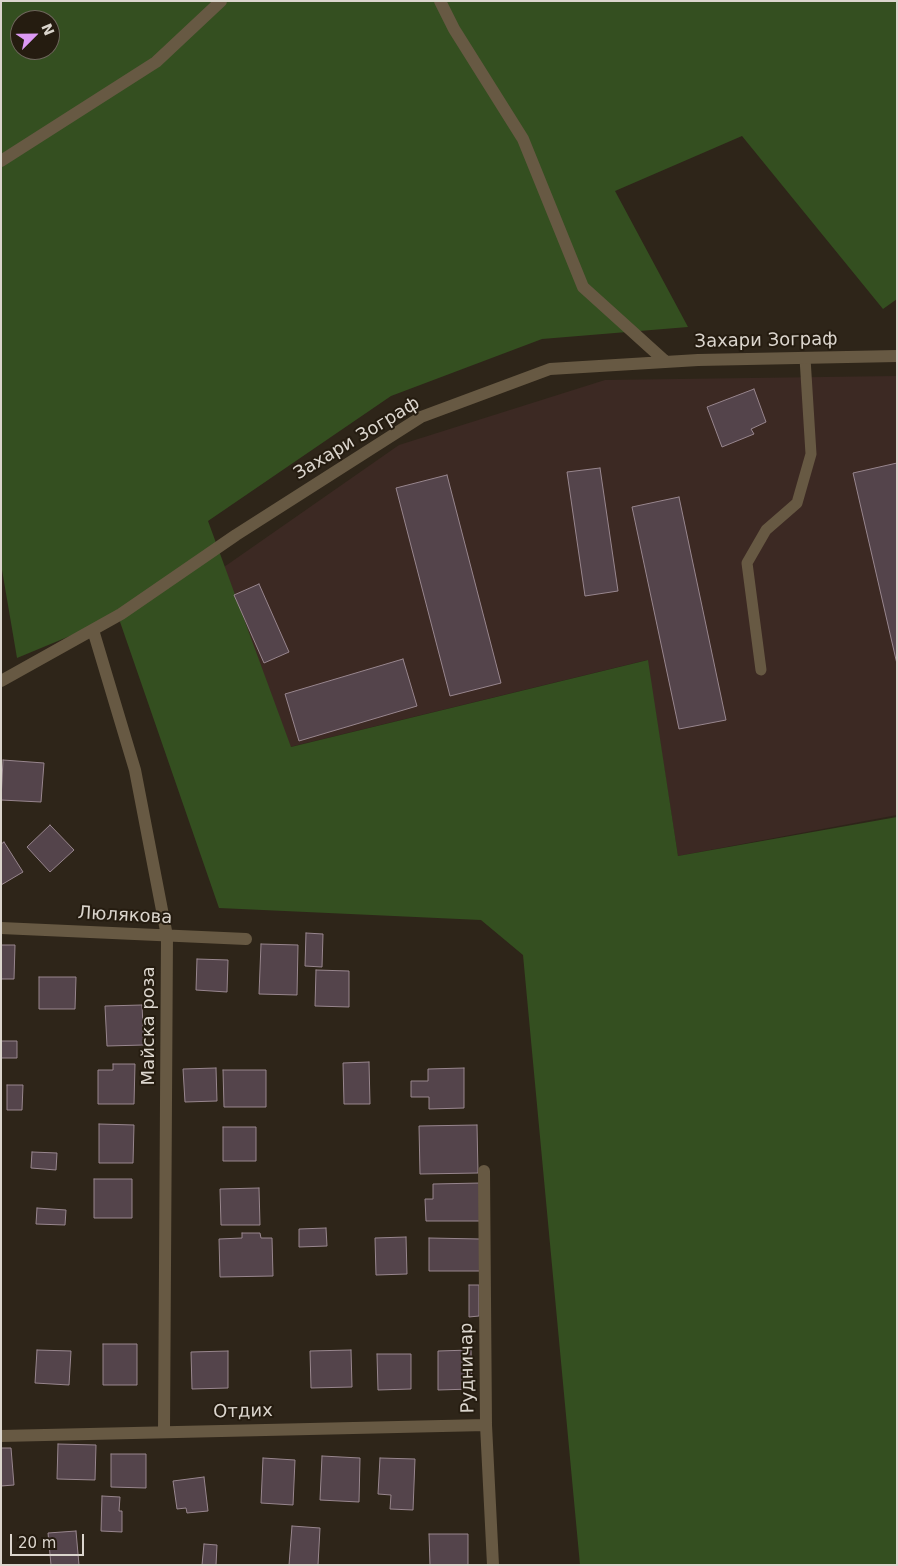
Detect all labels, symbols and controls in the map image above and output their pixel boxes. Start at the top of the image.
north arrow [10,10,60,60]
text: N [38,21,58,38]
street label: Захари Зограф [694,329,838,353]
street label: Захари Зограф [290,393,424,485]
street label: Люлякова [77,903,173,929]
street label: Майска роза [138,967,160,1085]
street label: Рудничар [456,1323,480,1413]
street label: Отдих [213,1401,273,1423]
scale bar [12,1524,86,1556]
text: 20 m [18,1534,56,1552]

